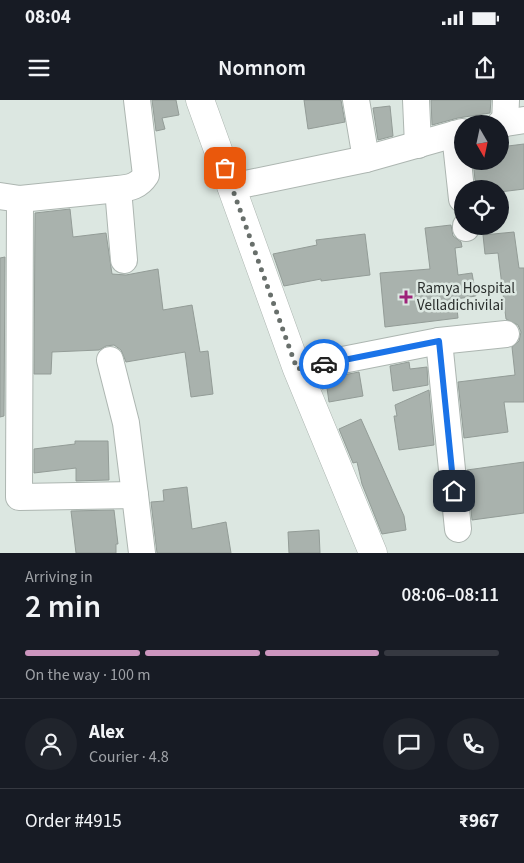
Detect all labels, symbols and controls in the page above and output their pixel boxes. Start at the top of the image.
text: 08:04 [25,4,71,31]
text: Nomnom [218,52,306,84]
icon: menu [25,54,53,82]
icon: share [471,54,499,82]
north arrow [454,115,509,170]
map controls [454,115,509,235]
pin [204,147,246,189]
icon: bag [211,154,239,182]
button: locate [454,180,509,235]
place label: Ramya Hospital Velladichivilai [417,278,515,316]
marker: Ramya Hospital Velladichivilai [399,290,413,304]
courier [299,339,349,389]
icon: car [310,350,338,378]
pin [433,470,475,512]
icon: home [440,477,468,505]
text: Arriving in [25,566,93,588]
text: 08:06–08:11 [401,582,499,609]
text: 2 min [25,584,101,630]
text: On the way · 100 m [25,664,150,686]
button: person [25,718,77,770]
button: chat [383,718,435,770]
button: phone [447,718,499,770]
text: Alex [89,719,125,746]
text: Courier · 4.8 [89,746,169,768]
text: Order #4915 [25,808,122,835]
text: ₹967 [459,808,499,835]

